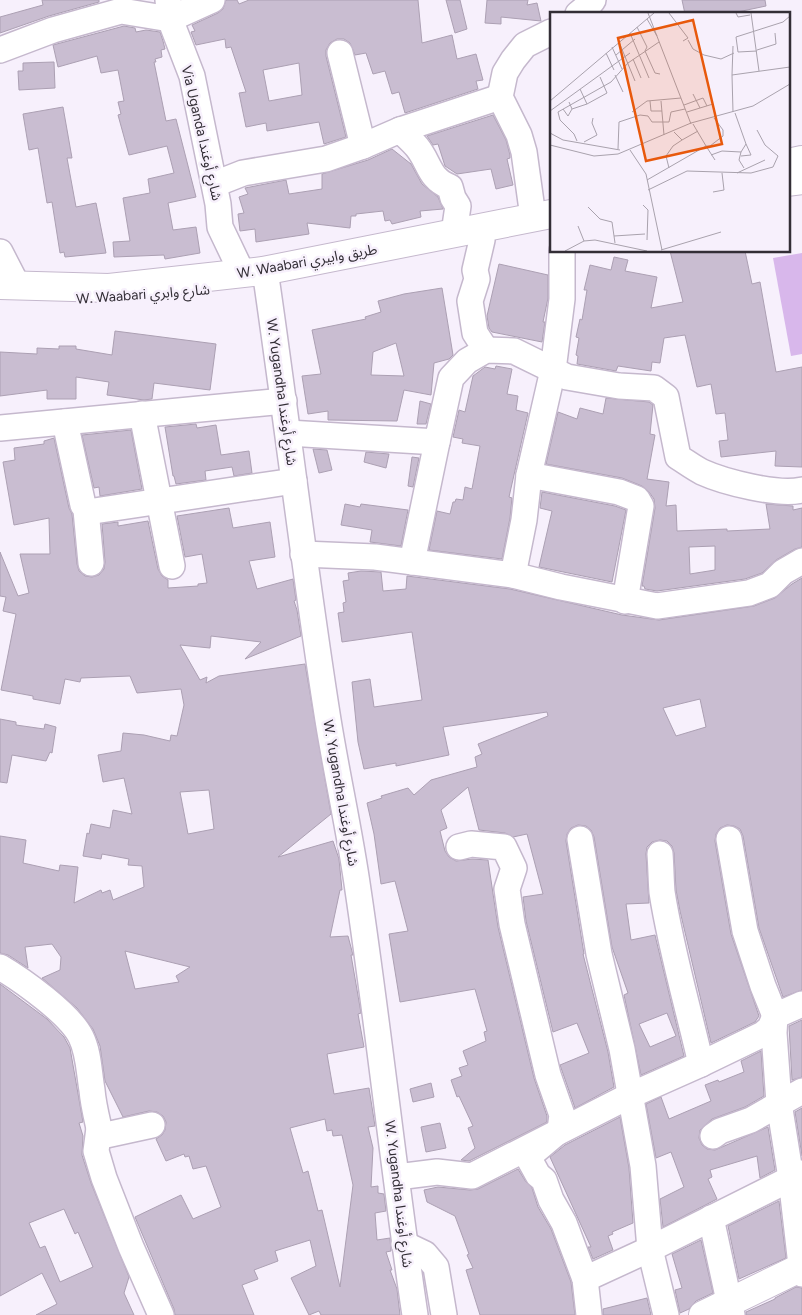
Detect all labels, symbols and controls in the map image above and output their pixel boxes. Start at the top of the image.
inset map [550,12,790,252]
street label: Via Uganda شارع أوغندا [176,64,226,203]
street label: W. Waabari طريق وابيري [236,241,379,284]
street label: W. Waabari شارع وابري [76,281,211,310]
street label: W. Yugandha شارع أوغندا [261,317,301,467]
street label: W. Yugandha شارع أوغندا [317,718,363,868]
street label: W. Yugandha شارع أوغندا [379,1119,417,1269]

